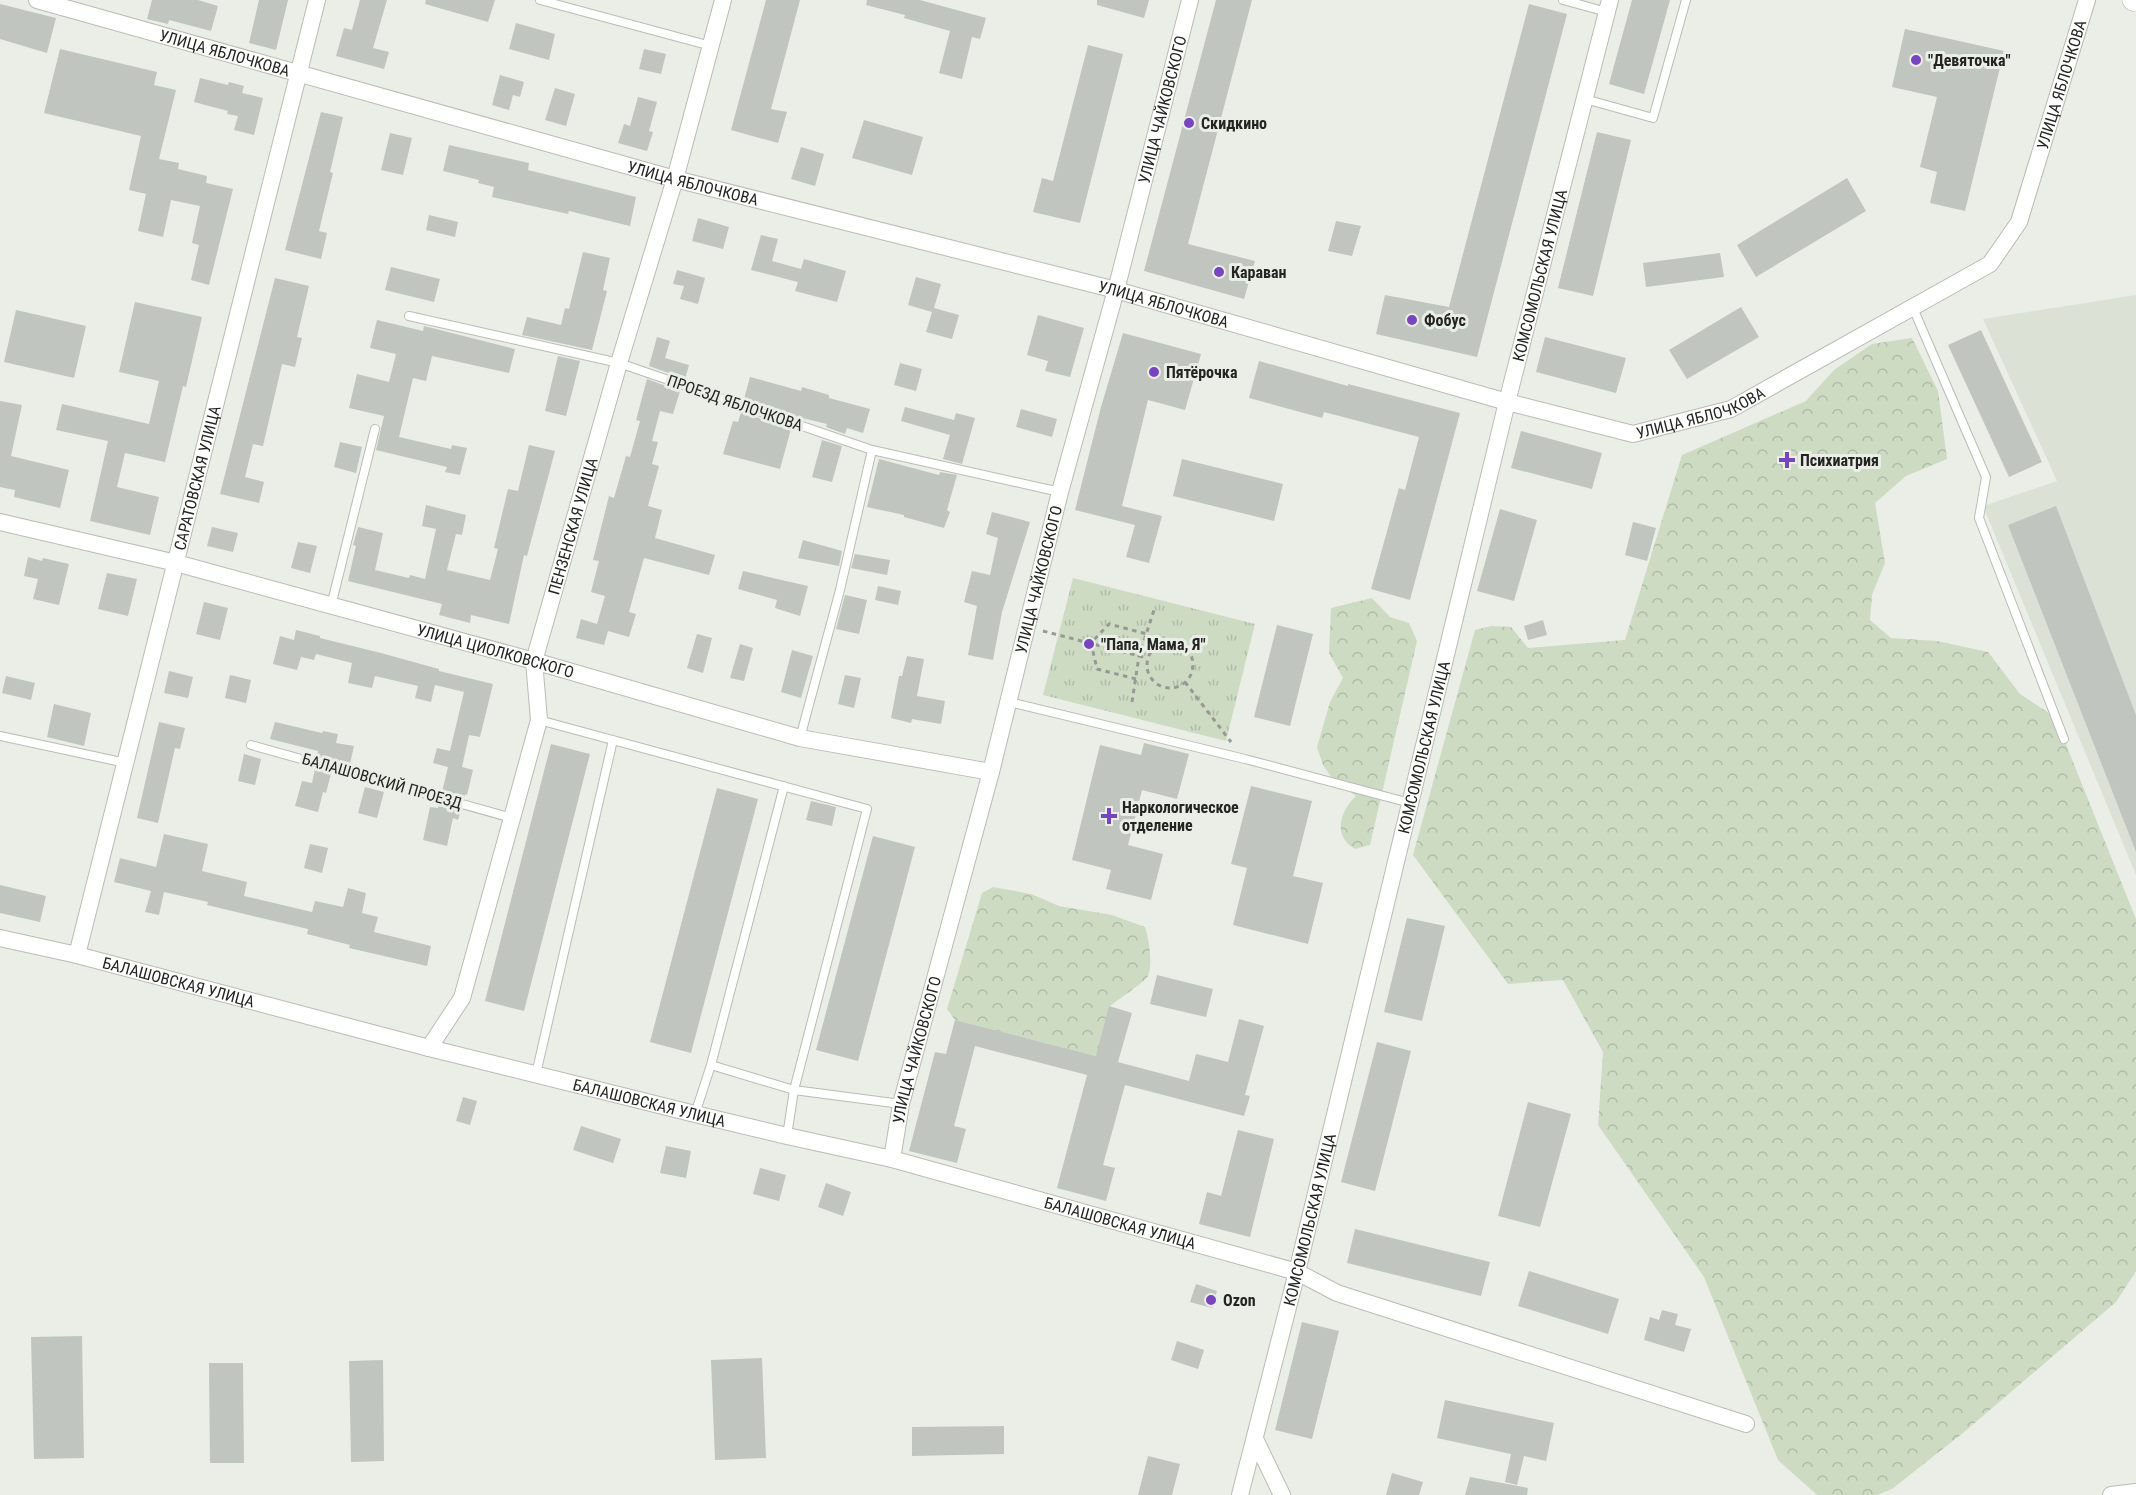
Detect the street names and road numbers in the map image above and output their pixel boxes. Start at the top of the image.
street label: УЛИЦА ЯБЛОЧКОВА [2032,17,2090,152]
street label: УЛИЦА ЯБЛОЧКОВА [157,25,292,80]
street label: УЛИЦА ЧАЙКОВСКОГО [1134,34,1190,185]
street label: УЛИЦА ЯБЛОЧКОВА [625,157,760,209]
street label: КОМСОМОЛЬСКАЯ УЛИЦА [1508,187,1571,363]
street label: УЛИЦА ЯБЛОЧКОВА [1097,276,1231,331]
street label: ПРОЕЗД ЯБЛОЧКОВА [665,371,805,435]
street label: УЛИЦА ЯБЛОЧКОВА [1634,383,1768,442]
street label: САРАТОВСКАЯ УЛИЦА [170,404,224,552]
street label: ПЕНЗЕНСКАЯ УЛИЦА [544,455,601,597]
street label: УЛИЦА ЧАЙКОВСКОГО [1011,504,1066,655]
street label: УЛИЦА ЦИОЛКОВСКОГО [415,620,576,682]
street label: КОМСОМОЛЬСКАЯ УЛИЦА [1394,659,1454,835]
street label: БАЛАШОВСКИЙ ПРОЕЗД [300,749,465,813]
street label: БАЛАШОВСКАЯ УЛИЦА [101,953,257,1011]
street label: УЛИЦА ЧАЙКОВСКОГО [888,974,945,1125]
street label: БАЛАШОВСКАЯ УЛИЦА [571,1075,728,1131]
street label: КОМСОМОЛЬСКАЯ УЛИЦА [1279,1131,1340,1308]
street label: БАЛАШОВСКАЯ УЛИЦА [1042,1192,1198,1253]

